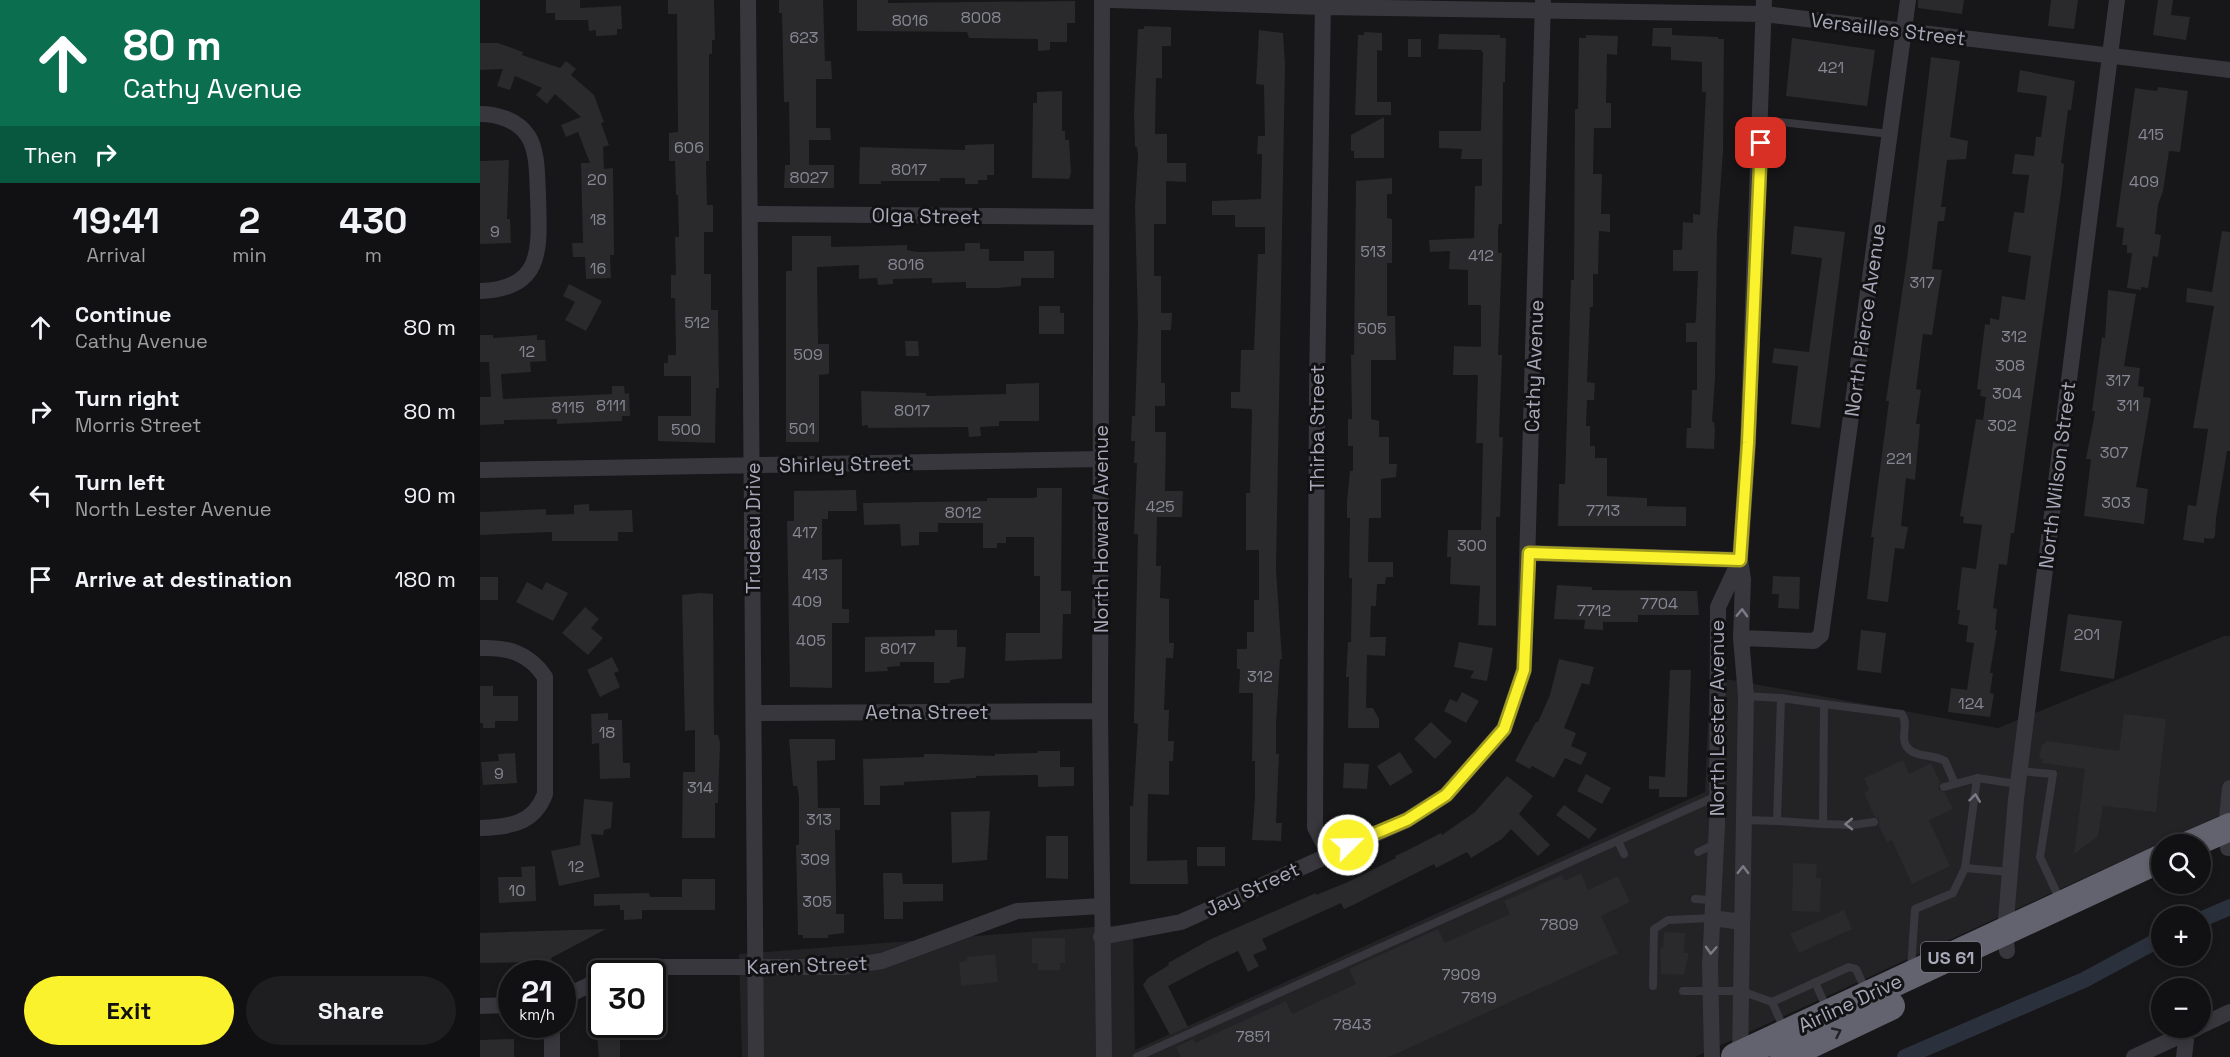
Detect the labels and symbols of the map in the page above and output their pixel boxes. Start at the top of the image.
house number: 8008 [961,7,1001,28]
street label: Versailles Street [1809,7,1967,51]
house number: 8016 [892,10,928,31]
house number: 623 [790,27,818,48]
house number: 421 [1818,57,1844,78]
pin [1735,117,1786,168]
house number: 415 [2138,124,2164,145]
house number: 606 [674,137,704,158]
house number: 8017 [891,159,927,180]
house number: 8027 [790,167,828,188]
house number: 20 [587,169,607,190]
house number: 409 [2129,171,2159,192]
street label: Olga Street [871,202,981,230]
house number: 18 [590,209,606,230]
house number: 9 [490,221,500,242]
street label: North Pierce Avenue [1839,222,1891,418]
house number: 513 [1360,241,1386,262]
house number: 412 [1468,245,1494,266]
house number: 8016 [888,254,924,275]
house number: 16 [590,258,606,279]
house number: 317 [1909,272,1935,293]
street label: Cathy Avenue [1519,299,1549,433]
house number: 512 [684,312,710,333]
house number: 505 [1357,318,1387,339]
house number: 312 [2001,326,2027,347]
house number: 12 [519,341,535,362]
house number: 509 [793,344,823,365]
house number: 308 [1995,355,2025,376]
street label: Thirba Street [1304,364,1330,492]
house number: 317 [2105,370,2131,391]
street label: North Wilson Street [2033,380,2081,570]
house number: 304 [1992,383,2022,404]
house number: 8111 [596,395,626,416]
house number: 311 [2117,395,2139,416]
house number: 8115 [552,397,584,418]
house number: 8017 [894,400,930,421]
house number: 302 [1987,415,2017,436]
house number: 501 [789,418,815,439]
house number: 500 [671,419,701,440]
street label: North Howard Avenue [1088,425,1114,633]
house number: 307 [2100,442,2128,463]
house number: 221 [1886,448,1912,469]
street label: Shirley Street [779,450,911,478]
street label: Trudeau Drive [740,462,766,594]
house number: 303 [2101,492,2131,513]
house number: 425 [1145,496,1175,517]
house number: 7713 [1586,500,1620,521]
house number: 8012 [945,502,981,523]
house number: 417 [792,522,818,543]
house number: 300 [1457,535,1487,556]
house number: 413 [802,564,828,585]
house number: 409 [792,591,822,612]
house number: 7704 [1640,593,1678,614]
house number: 7712 [1577,600,1611,621]
one-way arrow [1736,608,1748,617]
street label: North Lester Avenue [1704,620,1730,816]
house number: 201 [2074,624,2100,645]
house number: 405 [796,630,826,651]
house number: 8017 [880,638,916,659]
house number: 312 [1247,666,1273,687]
house number: 124 [1958,693,1984,714]
street label: Aetna Street [865,699,989,725]
house number: 18 [599,722,615,743]
house number: 9 [494,763,504,784]
house number: 314 [687,777,713,798]
one-way arrow [1968,793,1980,803]
house number: 313 [806,809,832,830]
position arrow [1316,813,1380,877]
one-way arrow [1844,818,1853,830]
house number: 309 [800,849,830,870]
house number: 12 [568,856,584,877]
street label: Jay Street [1201,856,1303,922]
one-way arrow [1737,866,1749,875]
house number: 10 [509,880,525,901]
house number: 305 [802,891,832,912]
house number: 7809 [1540,914,1579,935]
road number: US 61 [1921,942,1981,972]
one-way arrow [1704,945,1717,954]
street label: Karen Street [746,950,868,980]
speed limit sign: 30 [588,960,666,1038]
house number: 7909 [1442,964,1480,985]
street label: Airline Drive [1794,968,1906,1038]
house number: 7819 [1461,987,1497,1008]
house number: 7843 [1333,1014,1371,1035]
house number: 7851 [1236,1026,1271,1047]
one-way arrow [1831,1027,1842,1039]

